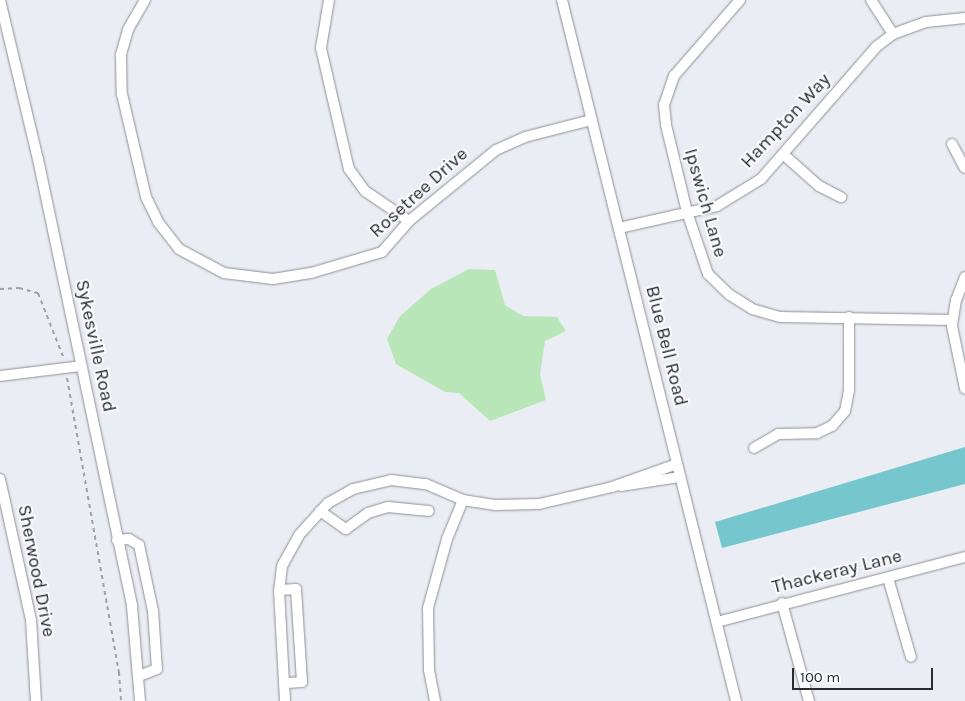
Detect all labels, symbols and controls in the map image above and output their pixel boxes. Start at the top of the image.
street label: Hampton Way [736,69,836,173]
street label: Rosetree Drive [365,143,473,243]
street label: Ipswich Lane [679,146,731,260]
street label: Sykesville Road [70,278,120,414]
street label: Blue Bell Road [640,283,692,409]
street label: Sherwood Drive [12,503,60,639]
street label: Thackeray Lane [770,545,904,599]
scale bar [795,658,936,690]
text: 100 m [800,668,840,686]

